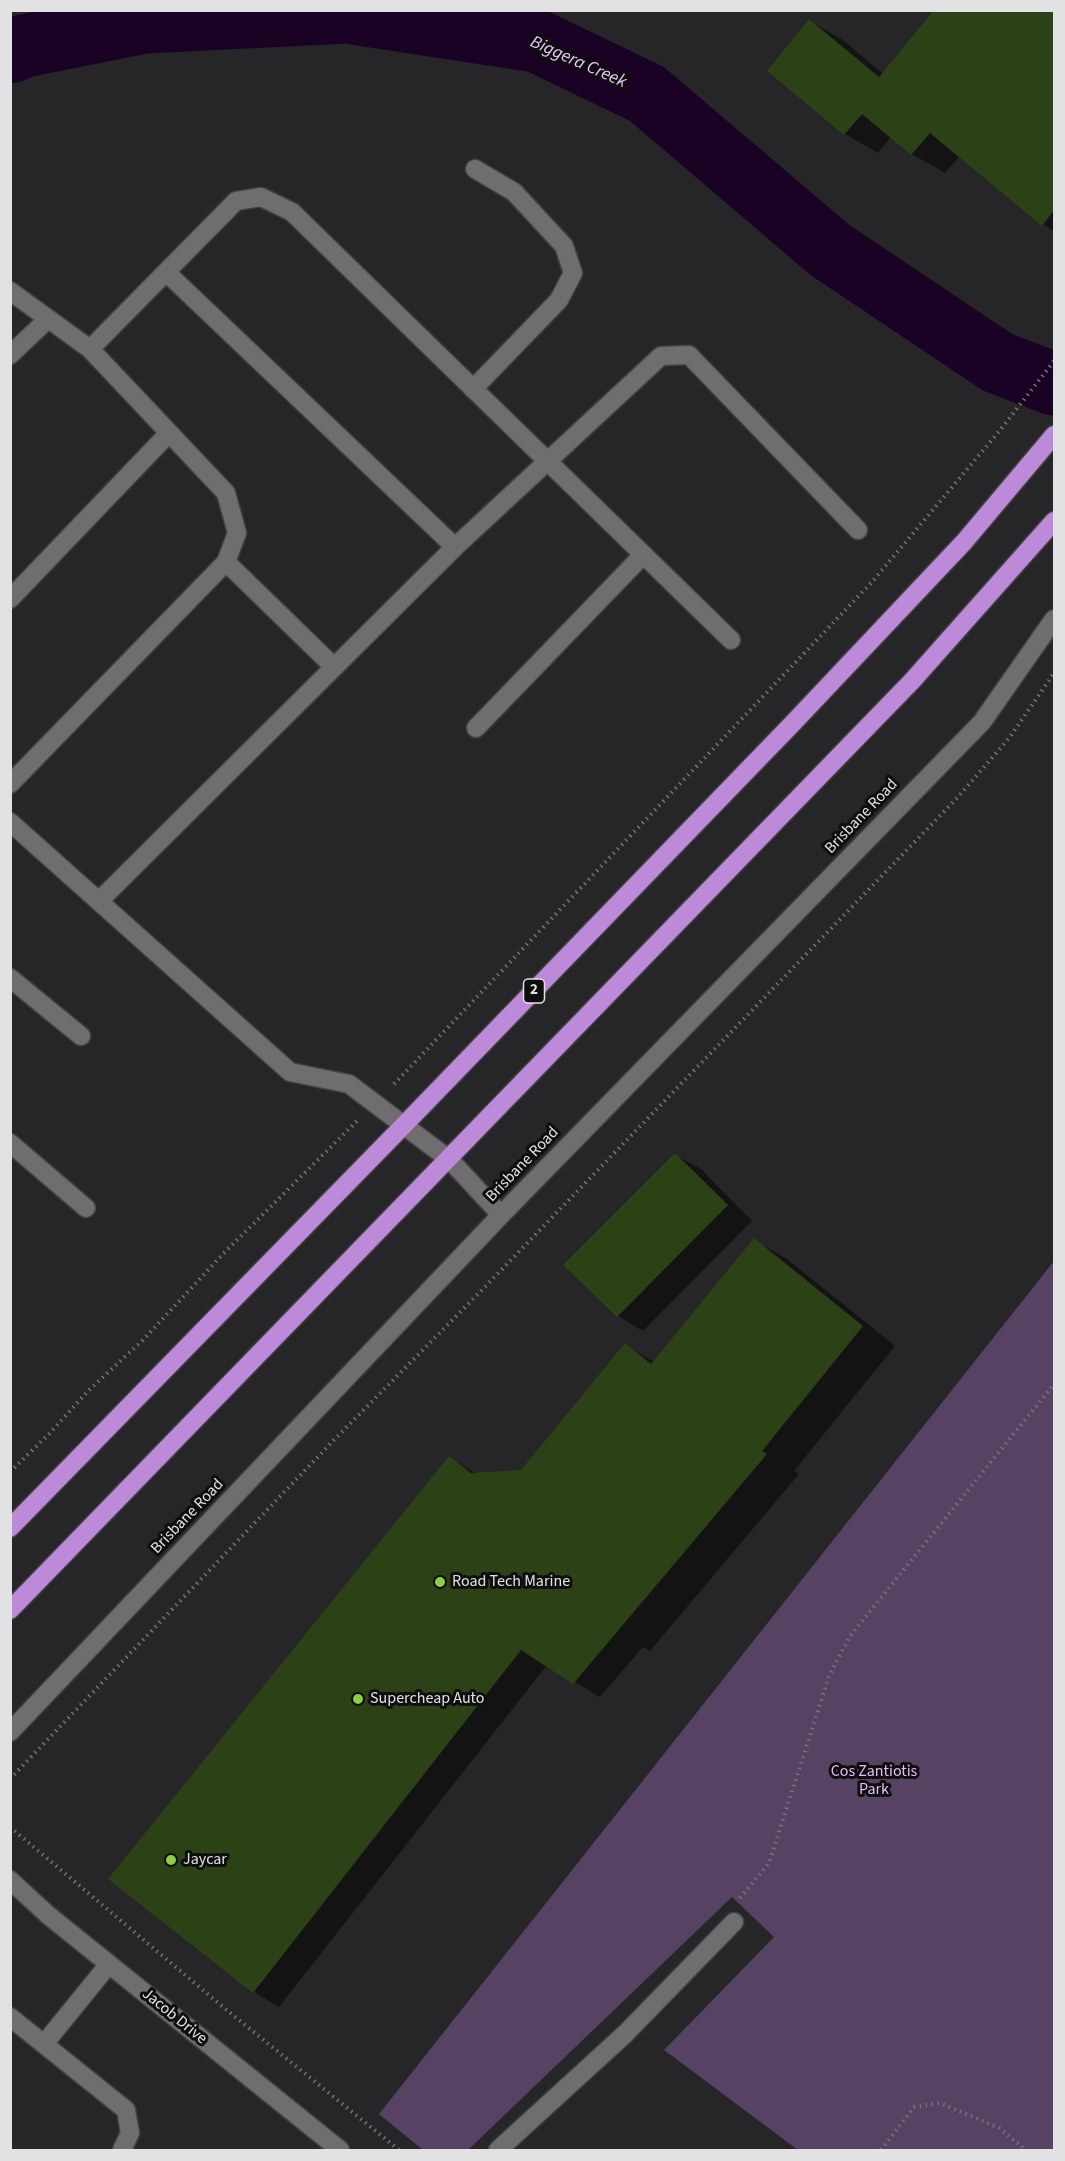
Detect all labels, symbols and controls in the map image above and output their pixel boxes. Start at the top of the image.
water label: Biggera Creek [526,32,630,94]
street label: Brisbane Road [822,776,902,858]
road number: 2 [524,979,544,1003]
street label: Brisbane Road [483,1124,563,1206]
street label: Brisbane Road [148,1476,228,1558]
place label: Road Tech Marine [452,1572,570,1592]
marker: Road Tech Marine [433,1575,447,1589]
place label: Supercheap Auto [370,1689,484,1709]
marker: Supercheap Auto [351,1692,365,1706]
park label: Cos Zantiotis Park [831,1762,917,1800]
place label: Jaycar [183,1850,227,1870]
marker: Jaycar [164,1853,178,1867]
street label: Jacob Drive [138,1985,210,2049]

